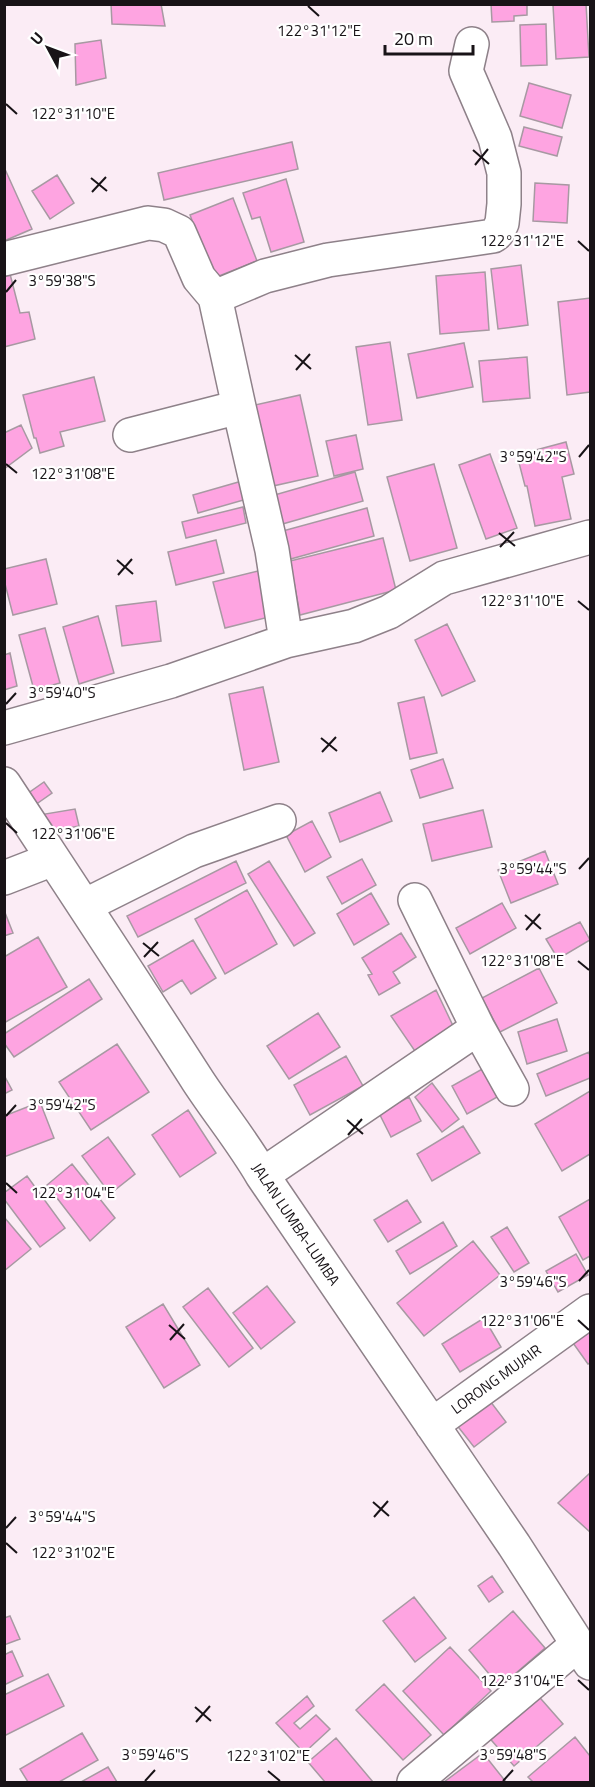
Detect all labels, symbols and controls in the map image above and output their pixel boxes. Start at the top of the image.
north arrow [18,18,78,78]
scale bar [385,18,474,56]
text: 122°31'12"E [277,19,361,42]
text: 20 m [394,25,433,52]
text: U [24,26,49,50]
text: 122°31'10"E [31,102,115,125]
text: 122°31'12"E [480,229,564,252]
text: 3°59'38"S [28,269,96,292]
text: 3°59'42"S [499,445,567,468]
text: 122°31'08"E [31,462,115,485]
text: 122°31'10"E [480,589,564,612]
text: 3°59'40"S [28,681,96,704]
text: 122°31'06"E [31,822,115,845]
text: 3°59'44"S [499,857,567,880]
text: 122°31'08"E [480,949,564,972]
text: 3°59'42"S [28,1093,96,1116]
street label: JALAN LUMBA-LUMBA [246,1158,346,1290]
text: 122°31'04"E [31,1181,115,1204]
text: 3°59'46"S [499,1270,567,1293]
text: 122°31'06"E [480,1309,564,1332]
street label: LORONG MUJAIR [446,1338,546,1420]
text: 3°59'44"S [28,1505,96,1528]
text: 122°31'02"E [31,1541,115,1564]
text: 122°31'04"E [480,1669,564,1692]
text: 3°59'46"S [121,1743,189,1766]
text: 3°59'48"S [479,1743,547,1766]
text: 122°31'02"E [226,1744,310,1767]

